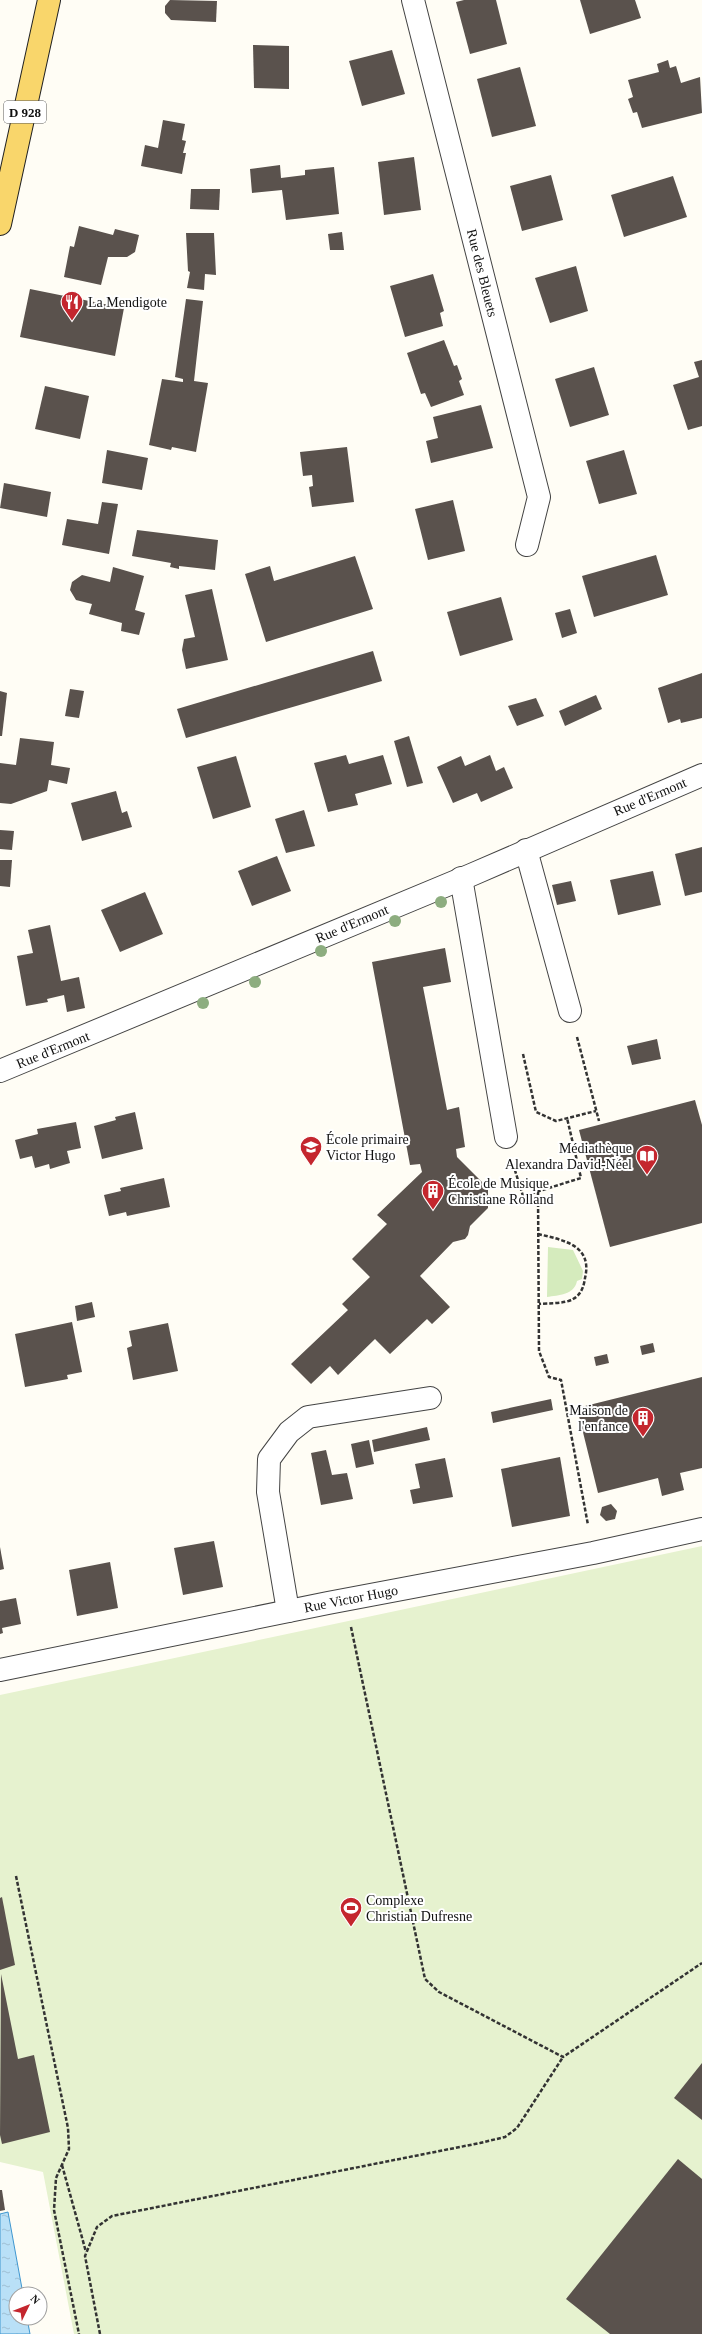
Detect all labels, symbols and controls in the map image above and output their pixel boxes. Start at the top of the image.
road number: D 928 [4,101,46,123]
street label: Rue des Bleuets [464,227,500,319]
restaurant icon: La Mendigote [59,289,85,322]
place label: La Mendigote [88,295,167,310]
street label: Rue d'Ermont [611,775,689,819]
street label: Rue d'Ermont [313,902,391,946]
street label: Rue d'Ermont [14,1028,92,1071]
place label: École primaire Victor Hugo [326,1131,409,1163]
school or university icon: École primaire Victor Hugo [298,1134,324,1167]
place label: Médiathèque Alexandra David-Néel [505,1141,632,1172]
library icon: Médiathèque Alexandra David-Néel [634,1143,660,1176]
place label: École de Musique Christiane Rolland [448,1175,553,1207]
building icon: École de Musique Christiane Rolland [420,1178,446,1211]
place label: Maison de l'enfance [569,1403,628,1434]
building icon: Maison de l'enfance [630,1405,656,1438]
street label: Rue Victor Hugo [303,1583,399,1615]
place label: Complexe Christian Dufresne [366,1893,472,1924]
sports icon: Complexe Christian Dufresne [338,1895,364,1928]
north arrow [8,2286,48,2326]
text: N [28,2292,42,2306]

